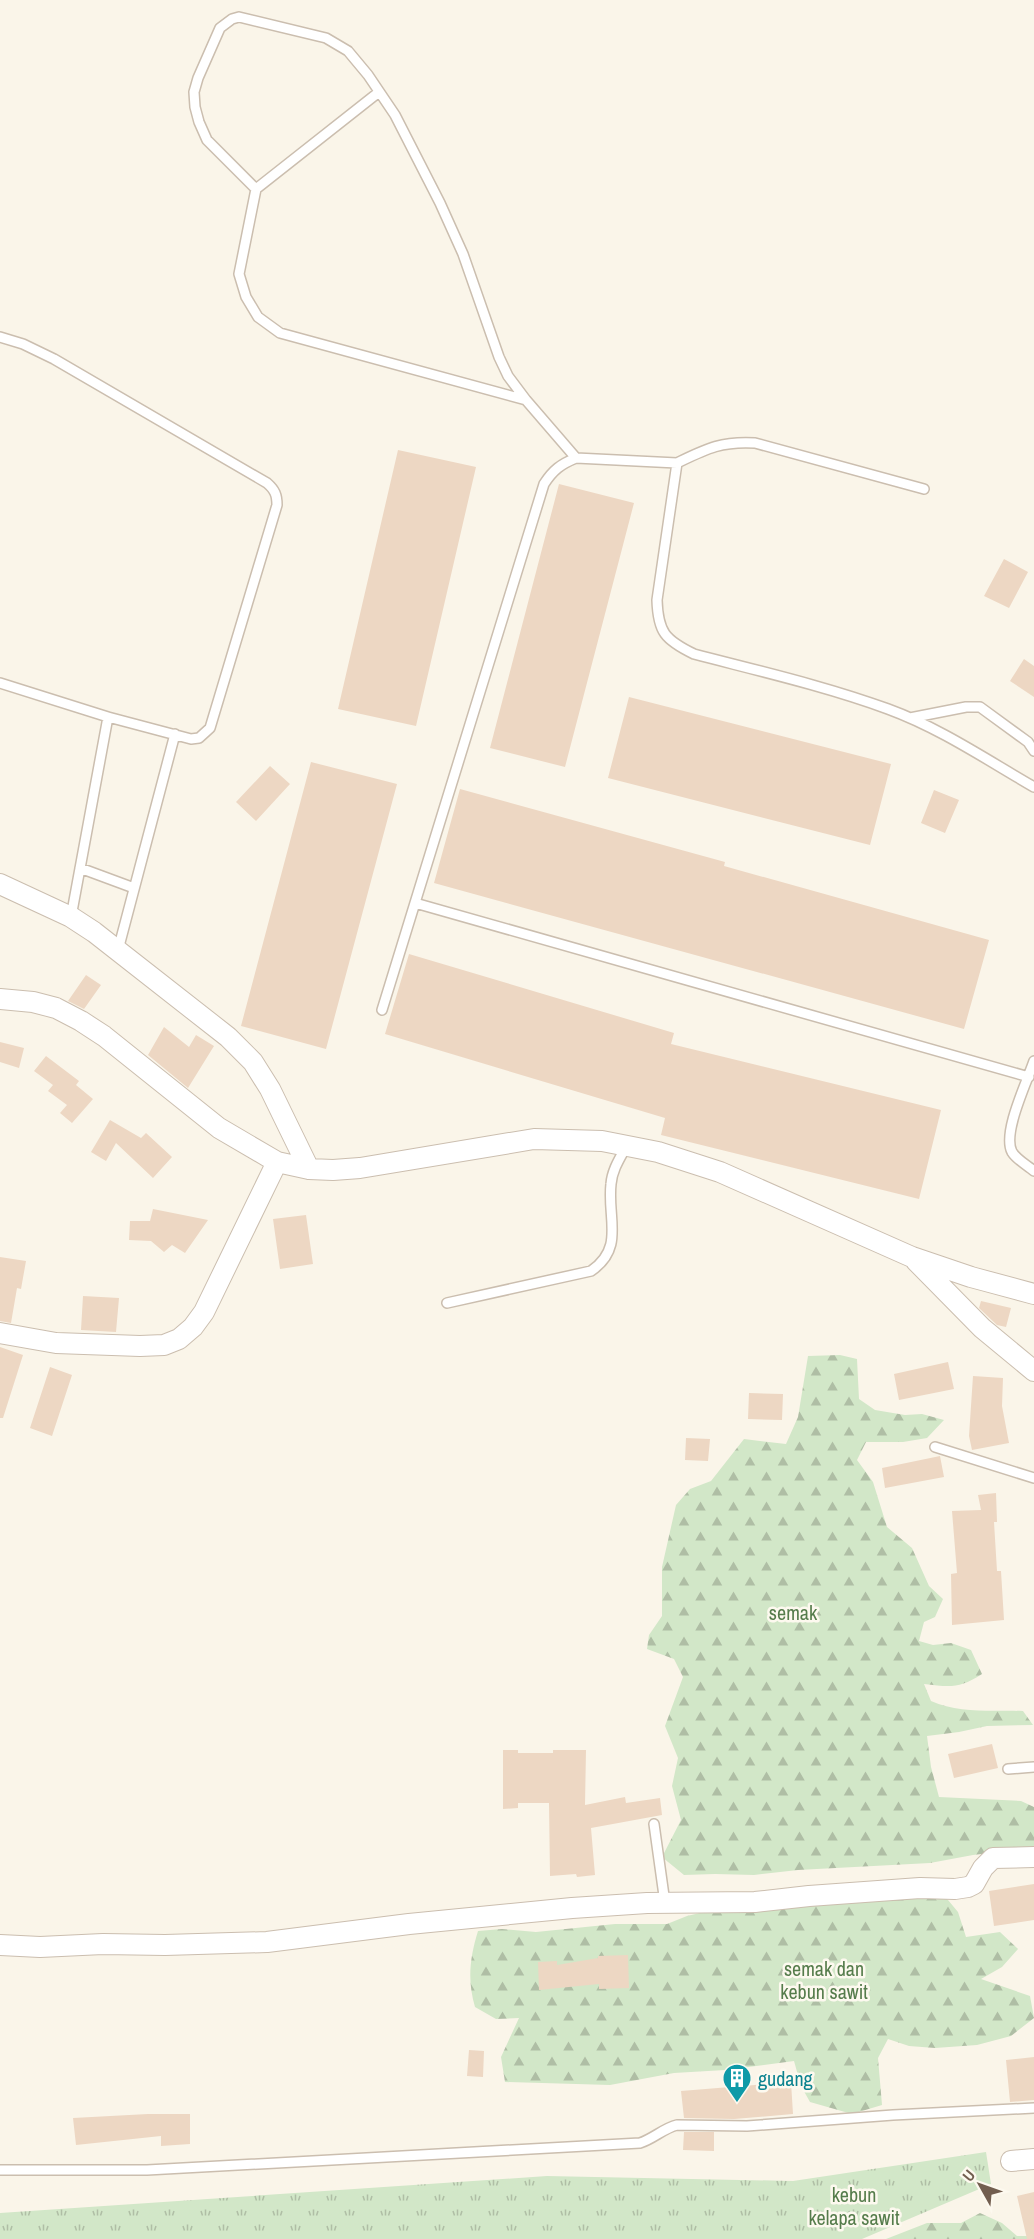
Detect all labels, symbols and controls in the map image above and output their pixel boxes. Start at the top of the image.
park label: semak [769,1599,818,1626]
park label: semak dan kebun sawit [780,1955,868,2005]
building icon: gudang [721,2062,753,2104]
place label: gudang [758,2065,813,2092]
north arrow [950,2155,1010,2215]
text: U [957,2165,980,2186]
park label: kebun kelapa sawit [808,2181,900,2231]

